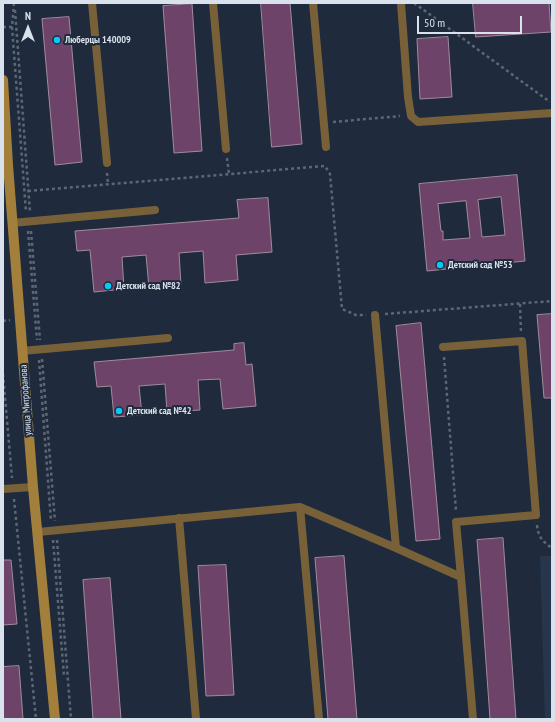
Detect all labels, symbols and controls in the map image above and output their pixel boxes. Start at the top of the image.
north arrow [8,8,48,48]
scale bar [419,8,524,34]
text: N [25,9,31,23]
text: 50 m [424,15,445,30]
place label: Люберцы 140009 [65,34,131,46]
marker: Люберцы 140009 [52,35,62,45]
place label: Детский сад №53 [448,259,513,271]
marker: Детский сад №53 [435,260,445,270]
place label: Детский сад №82 [116,280,181,292]
marker: Детский сад №82 [103,281,113,291]
street label: улица Митрофанова [18,364,34,436]
place label: Детский сад №42 [127,405,192,417]
marker: Детский сад №42 [114,406,124,416]

